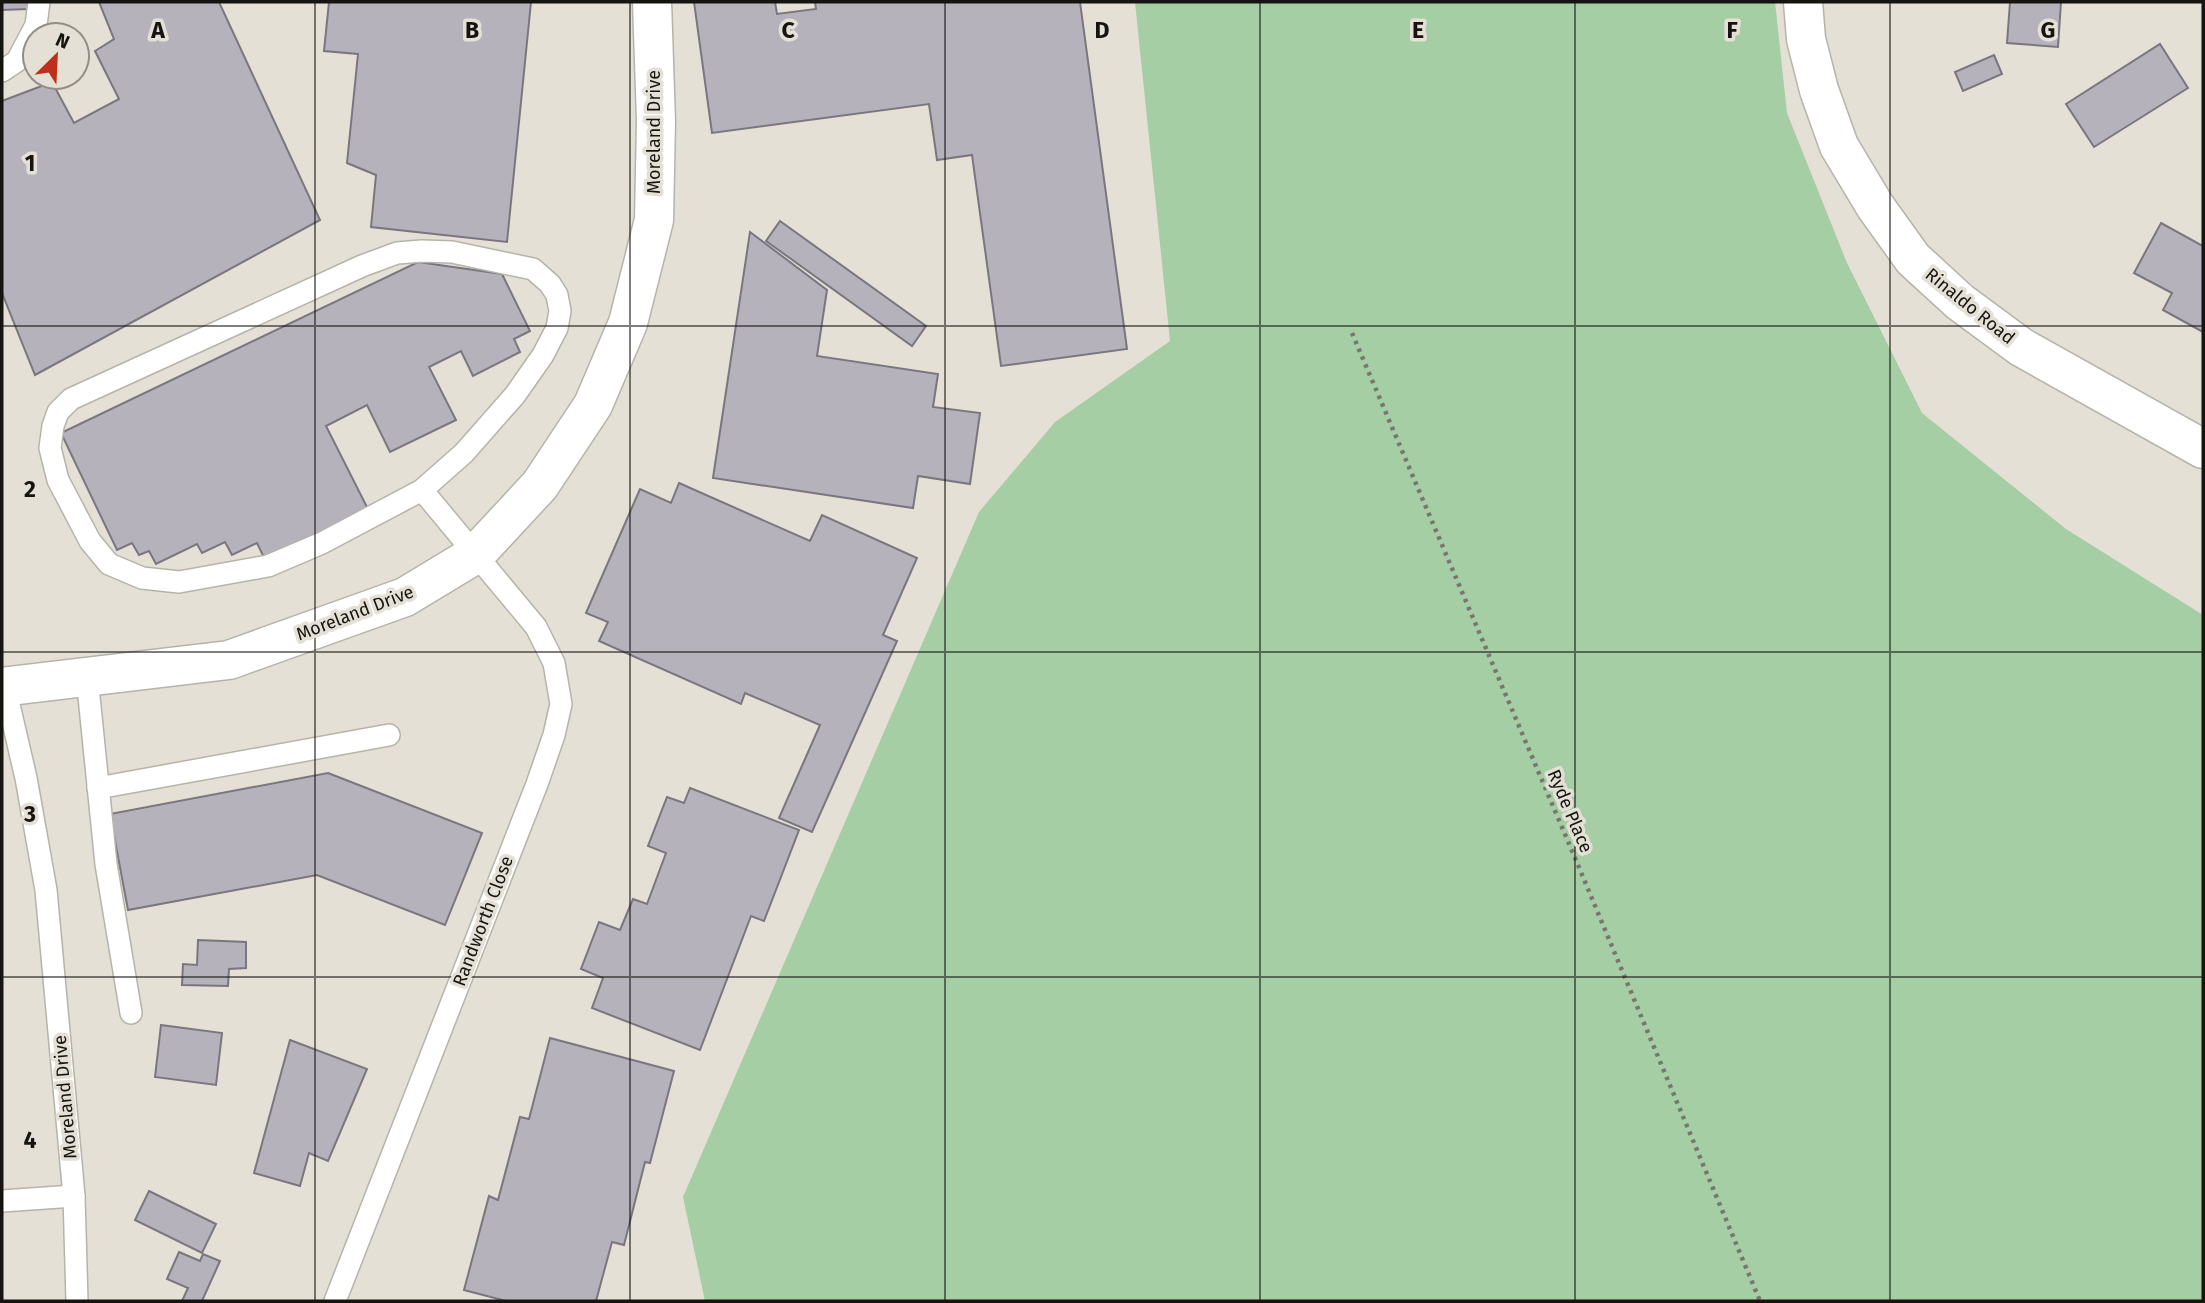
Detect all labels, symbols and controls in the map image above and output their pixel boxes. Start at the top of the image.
text: A [150,16,165,44]
text: B [465,16,479,44]
text: C [781,16,795,44]
text: D [1095,16,1110,44]
text: E [1412,16,1424,44]
text: F [1726,16,1738,44]
text: G [2041,16,2055,44]
north arrow [21,21,91,91]
text: N [52,28,73,54]
street label: Moreland Drive [643,70,665,194]
text: 1 [25,149,35,177]
street label: Rinaldo Road [1921,263,2019,349]
text: 2 [24,475,36,503]
street label: Moreland Drive [293,581,417,645]
street label: Ryde Place [1543,766,1597,856]
text: 3 [23,800,36,828]
street label: Randworth Close [448,853,518,989]
street label: Moreland Drive [49,1034,81,1160]
text: 4 [24,1126,37,1154]

